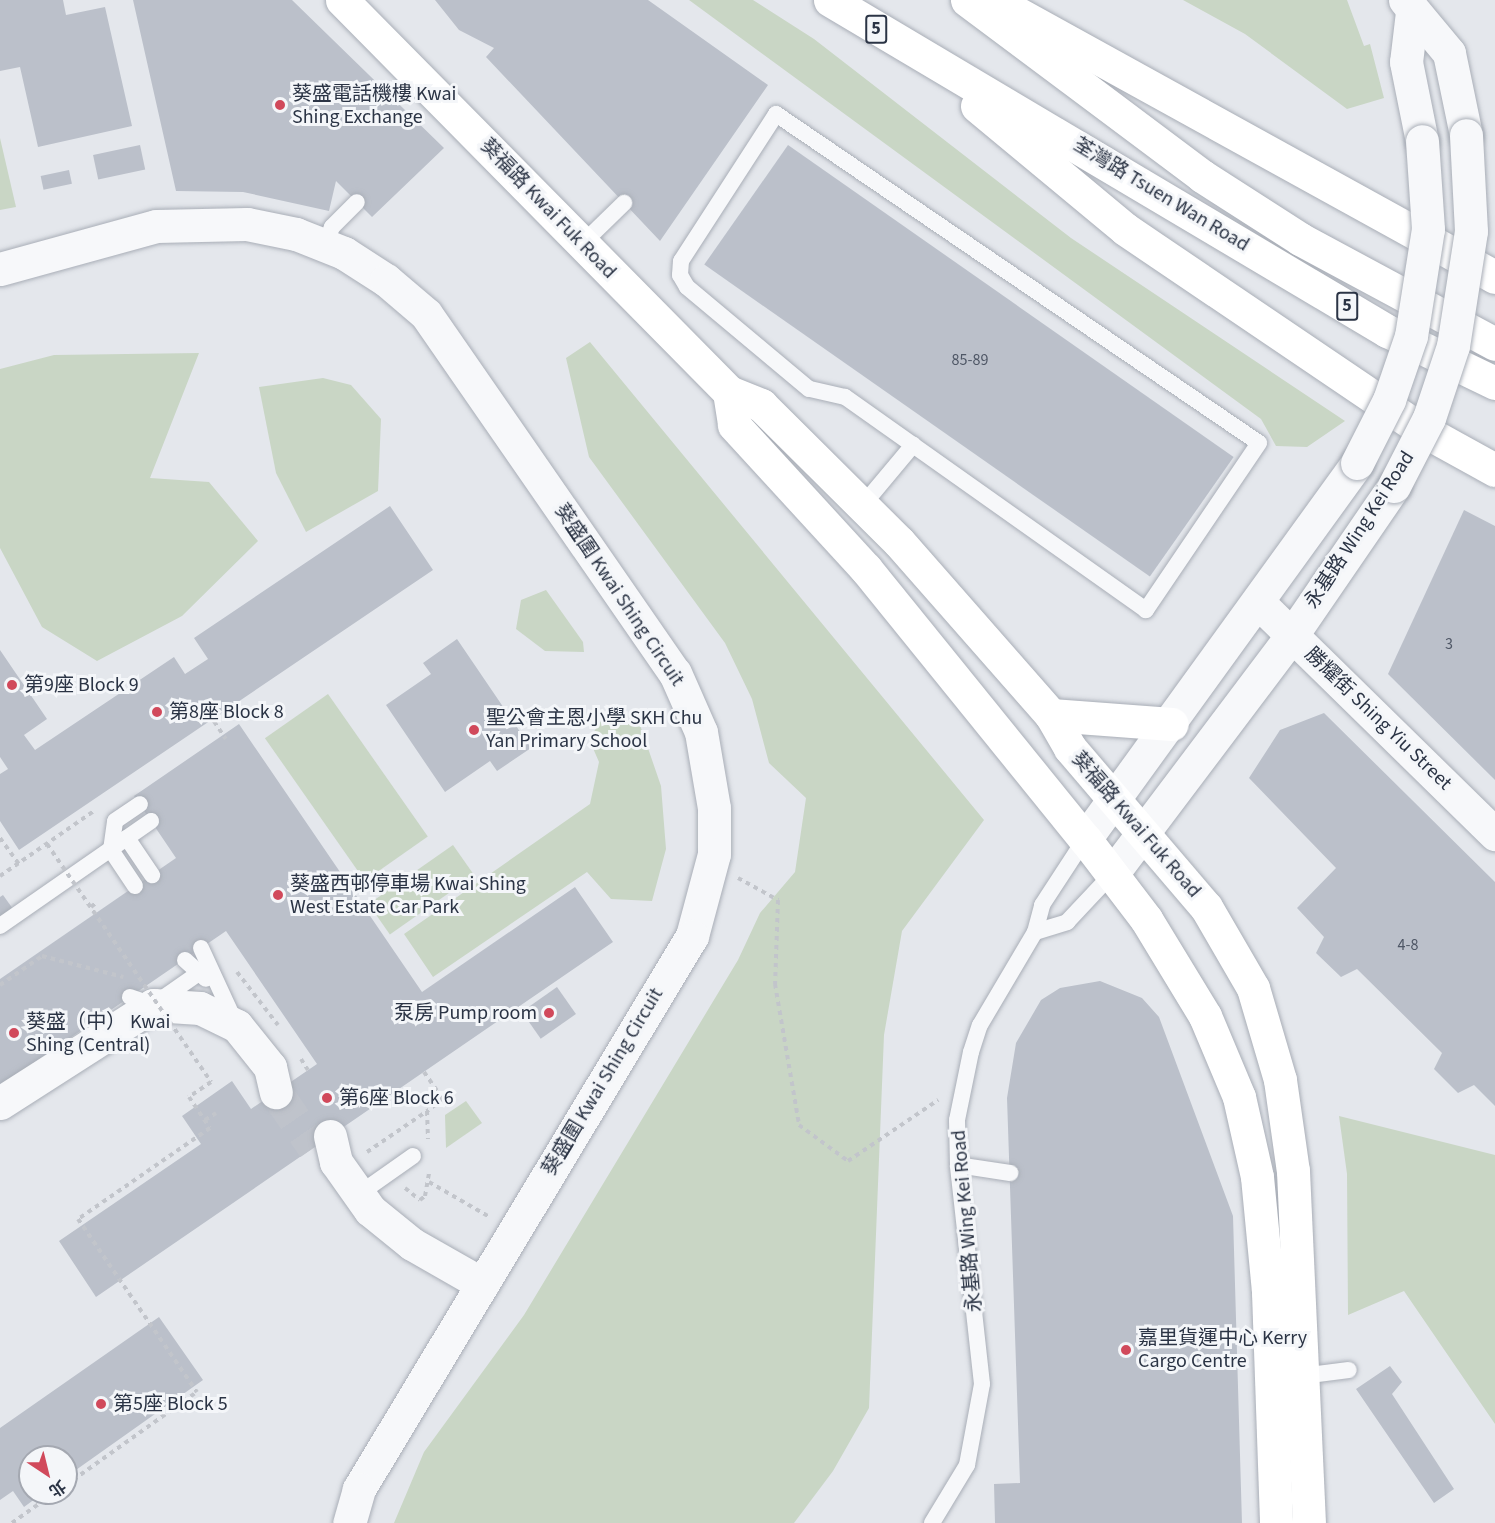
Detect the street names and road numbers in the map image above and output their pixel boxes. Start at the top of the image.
road number: 5 [864,14,888,44]
street label: 荃灣路 Tsuen Wan Road [1069,133,1253,257]
street label: 葵福路 Kwai Fuk Road [475,134,621,284]
road number: 5 [1335,291,1359,321]
street label: 永基路 Wing Kei Road [1300,447,1420,613]
street label: 葵盛圍 Kwai Shing Circuit [549,499,689,691]
street label: 勝耀街 Shing Yiu Street [1300,643,1456,795]
street label: 葵福路 Kwai Fuk Road [1066,747,1206,903]
street label: 葵盛圍 Kwai Shing Circuit [537,984,669,1180]
street label: 永基路 Wing Kei Road [947,1129,987,1313]

